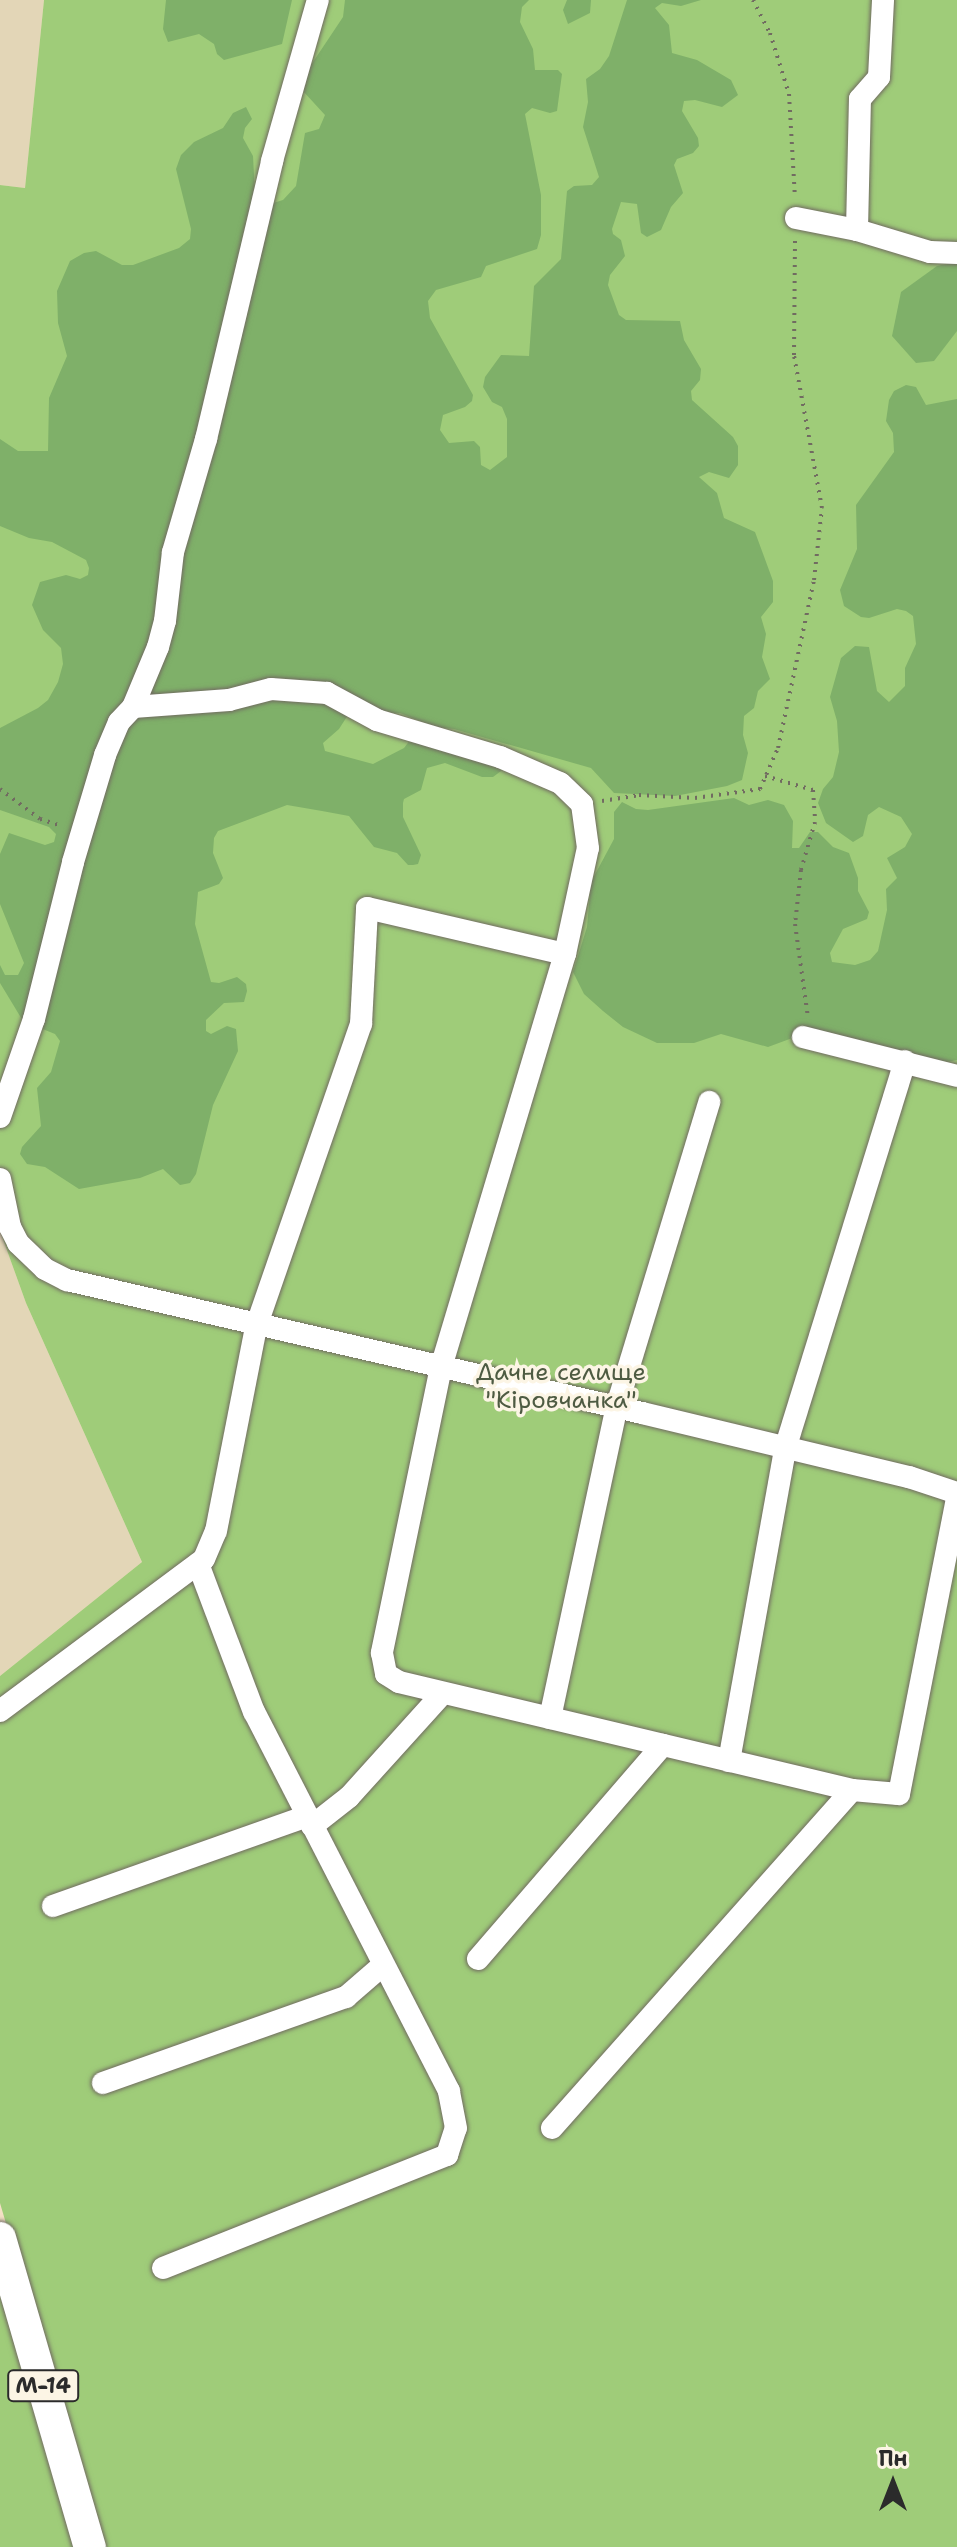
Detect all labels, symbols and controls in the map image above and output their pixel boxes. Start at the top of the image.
park label: Дачне селище "Кіровчанка" [476,1359,646,1415]
road number: М-14 [7,2368,79,2404]
north arrow [853,2443,933,2523]
text: Пн [878,2444,908,2473]

